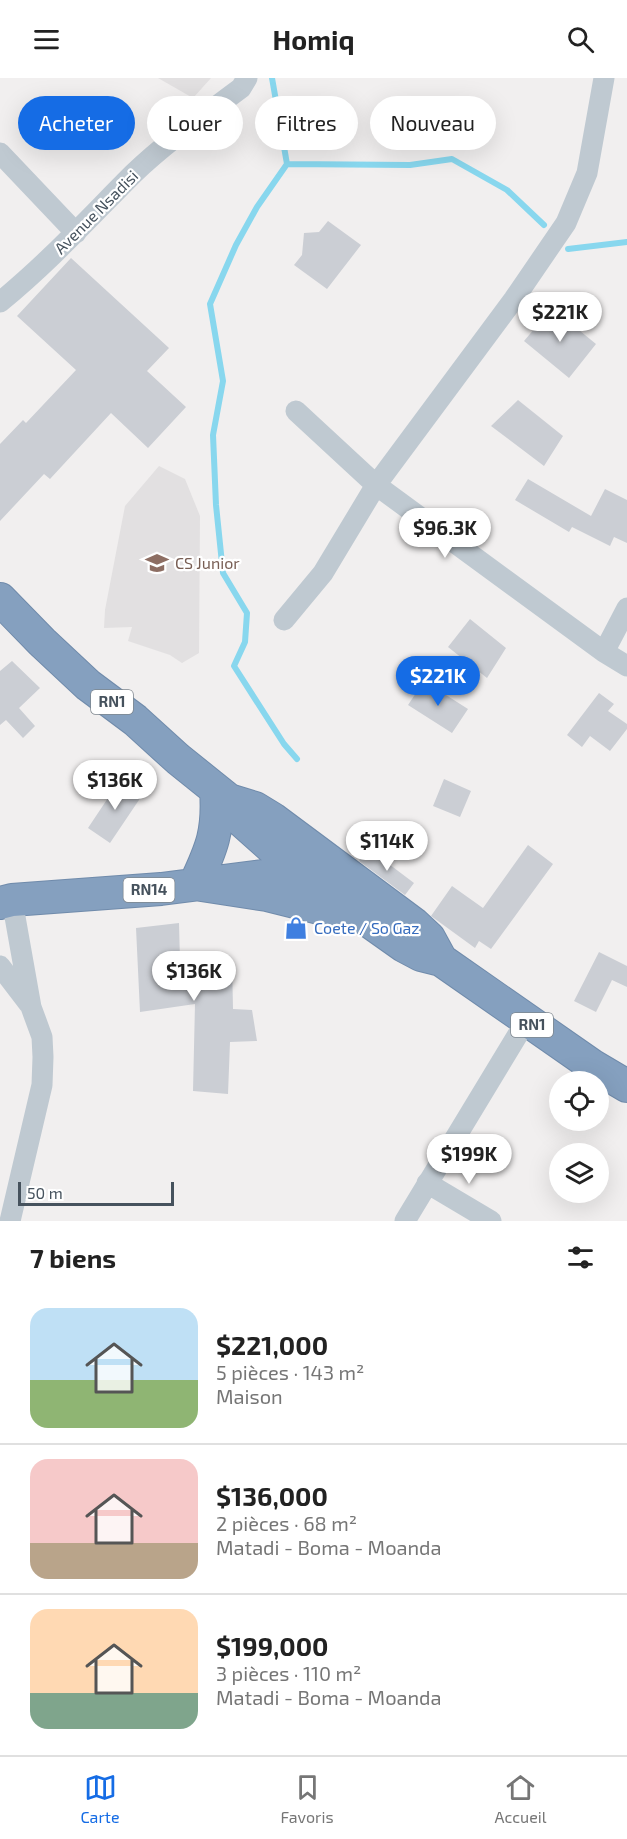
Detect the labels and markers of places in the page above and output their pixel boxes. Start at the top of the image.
pin: $221K [518,292,602,343]
pin: $96.3K [396,508,494,559]
school or university icon: CS Junior [144,550,170,576]
place label: CS Junior [175,553,240,572]
pin: $221K [396,656,480,707]
pin: $136K [73,760,157,811]
pin: $114K [345,821,429,872]
shop icon: Coete / So Gaz [283,915,309,941]
place label: Coete / So Gaz [314,918,420,937]
pin: $136K [152,951,236,1002]
pin: $199K [427,1134,511,1185]

